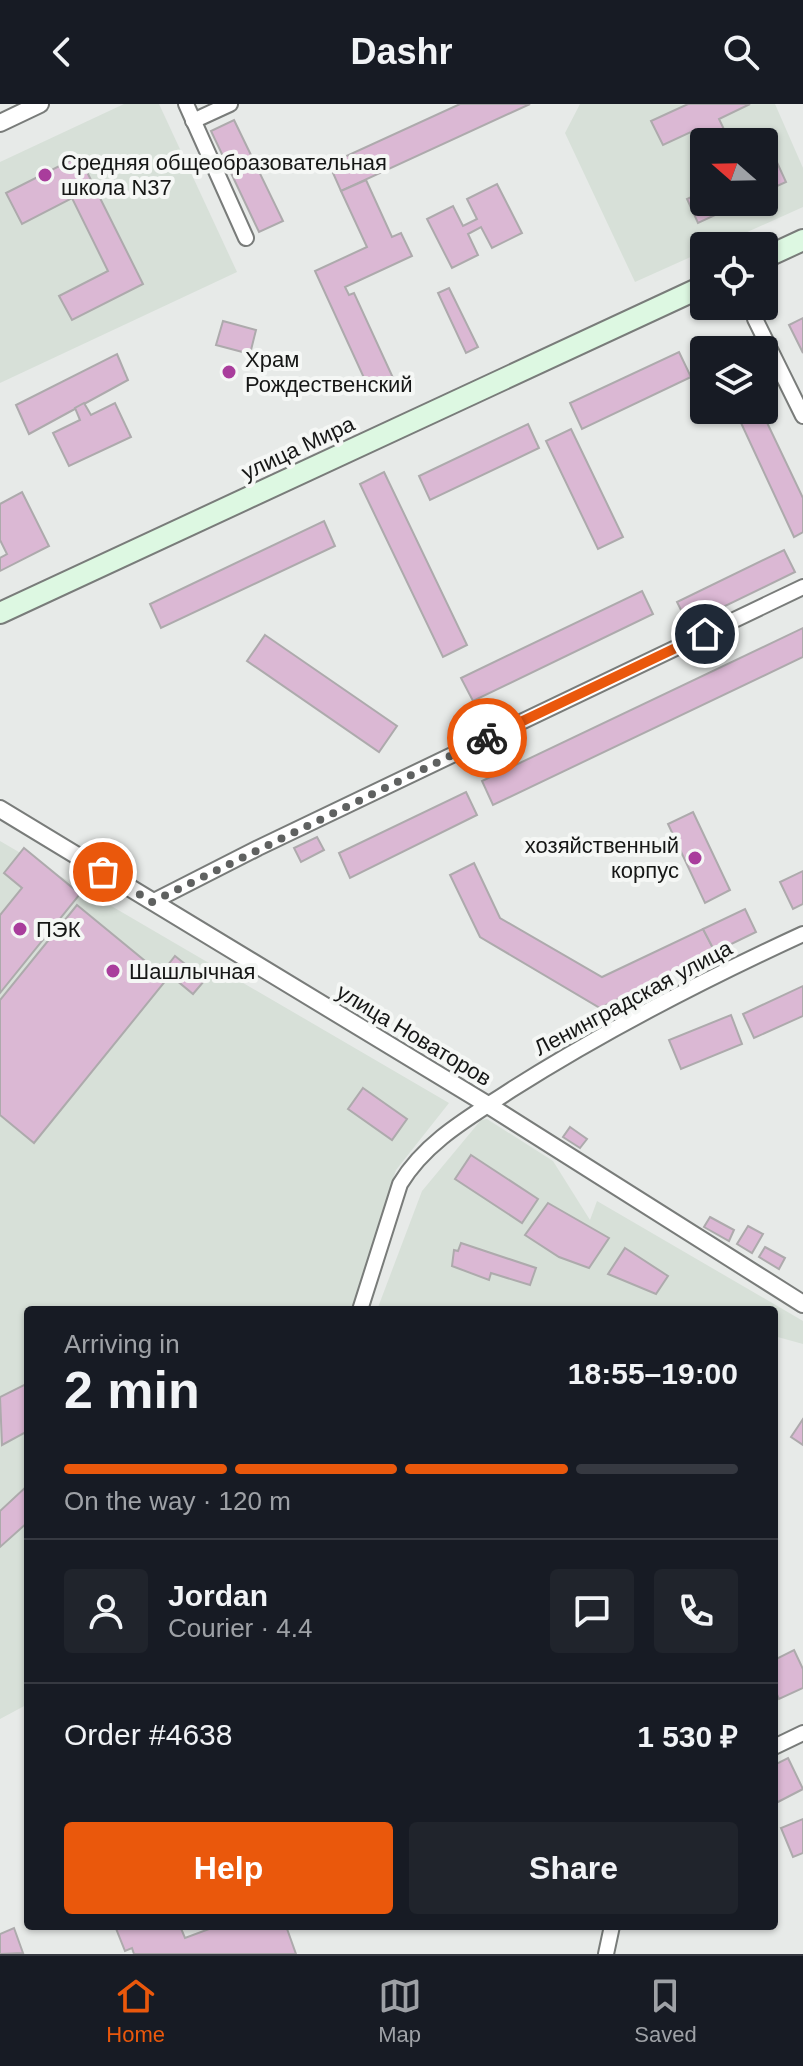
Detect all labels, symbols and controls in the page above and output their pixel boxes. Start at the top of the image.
icon: back [40,30,84,74]
icon: search [719,30,763,74]
text: Dashr [350,31,453,72]
north arrow [690,128,778,216]
map controls [690,128,778,424]
place label: Средняя общеобразовательная школа N37 [61,150,387,200]
marker: Средняя общеобразовательная школа N37 [36,166,54,184]
button: locate [690,232,778,320]
button: layers [690,336,778,424]
place label: Храм Рождественский [245,347,413,397]
marker: Храм Рождественский [220,363,238,381]
street label: улица Мира [238,411,359,485]
pin [671,600,739,668]
icon: home [683,612,727,656]
courier [447,698,527,778]
icon: bike [465,716,509,760]
place label: хозяйственный корпус [525,833,679,883]
pin [69,838,137,906]
marker: хозяйственный корпус [686,849,704,867]
icon: bag [81,850,125,894]
place label: ПЭК [36,917,81,942]
marker: ПЭК [11,920,29,938]
street label: Ленинградская улица [530,935,737,1061]
place label: Шашлычная [129,959,255,984]
marker: Шашлычная [104,962,122,980]
street label: улица Новаторов [332,979,496,1091]
text: Arriving in [64,1329,180,1359]
text: 18:55–19:00 [568,1357,738,1390]
text: 2 min [64,1361,200,1419]
text: On the way · 120 m [64,1486,291,1516]
button: person [64,1569,148,1653]
button: chat [550,1569,634,1653]
button: phone [654,1569,738,1653]
text: Jordan [168,1579,268,1612]
text: Courier · 4.4 [168,1613,313,1643]
text: Order #4638 [64,1718,232,1751]
text: 1 530 ₽ [637,1720,738,1753]
button: Help [64,1822,393,1914]
button: Share [409,1822,738,1914]
tab: Home [106,1974,165,2048]
tab: Map [378,1974,422,2048]
tab: Saved [634,1974,697,2048]

